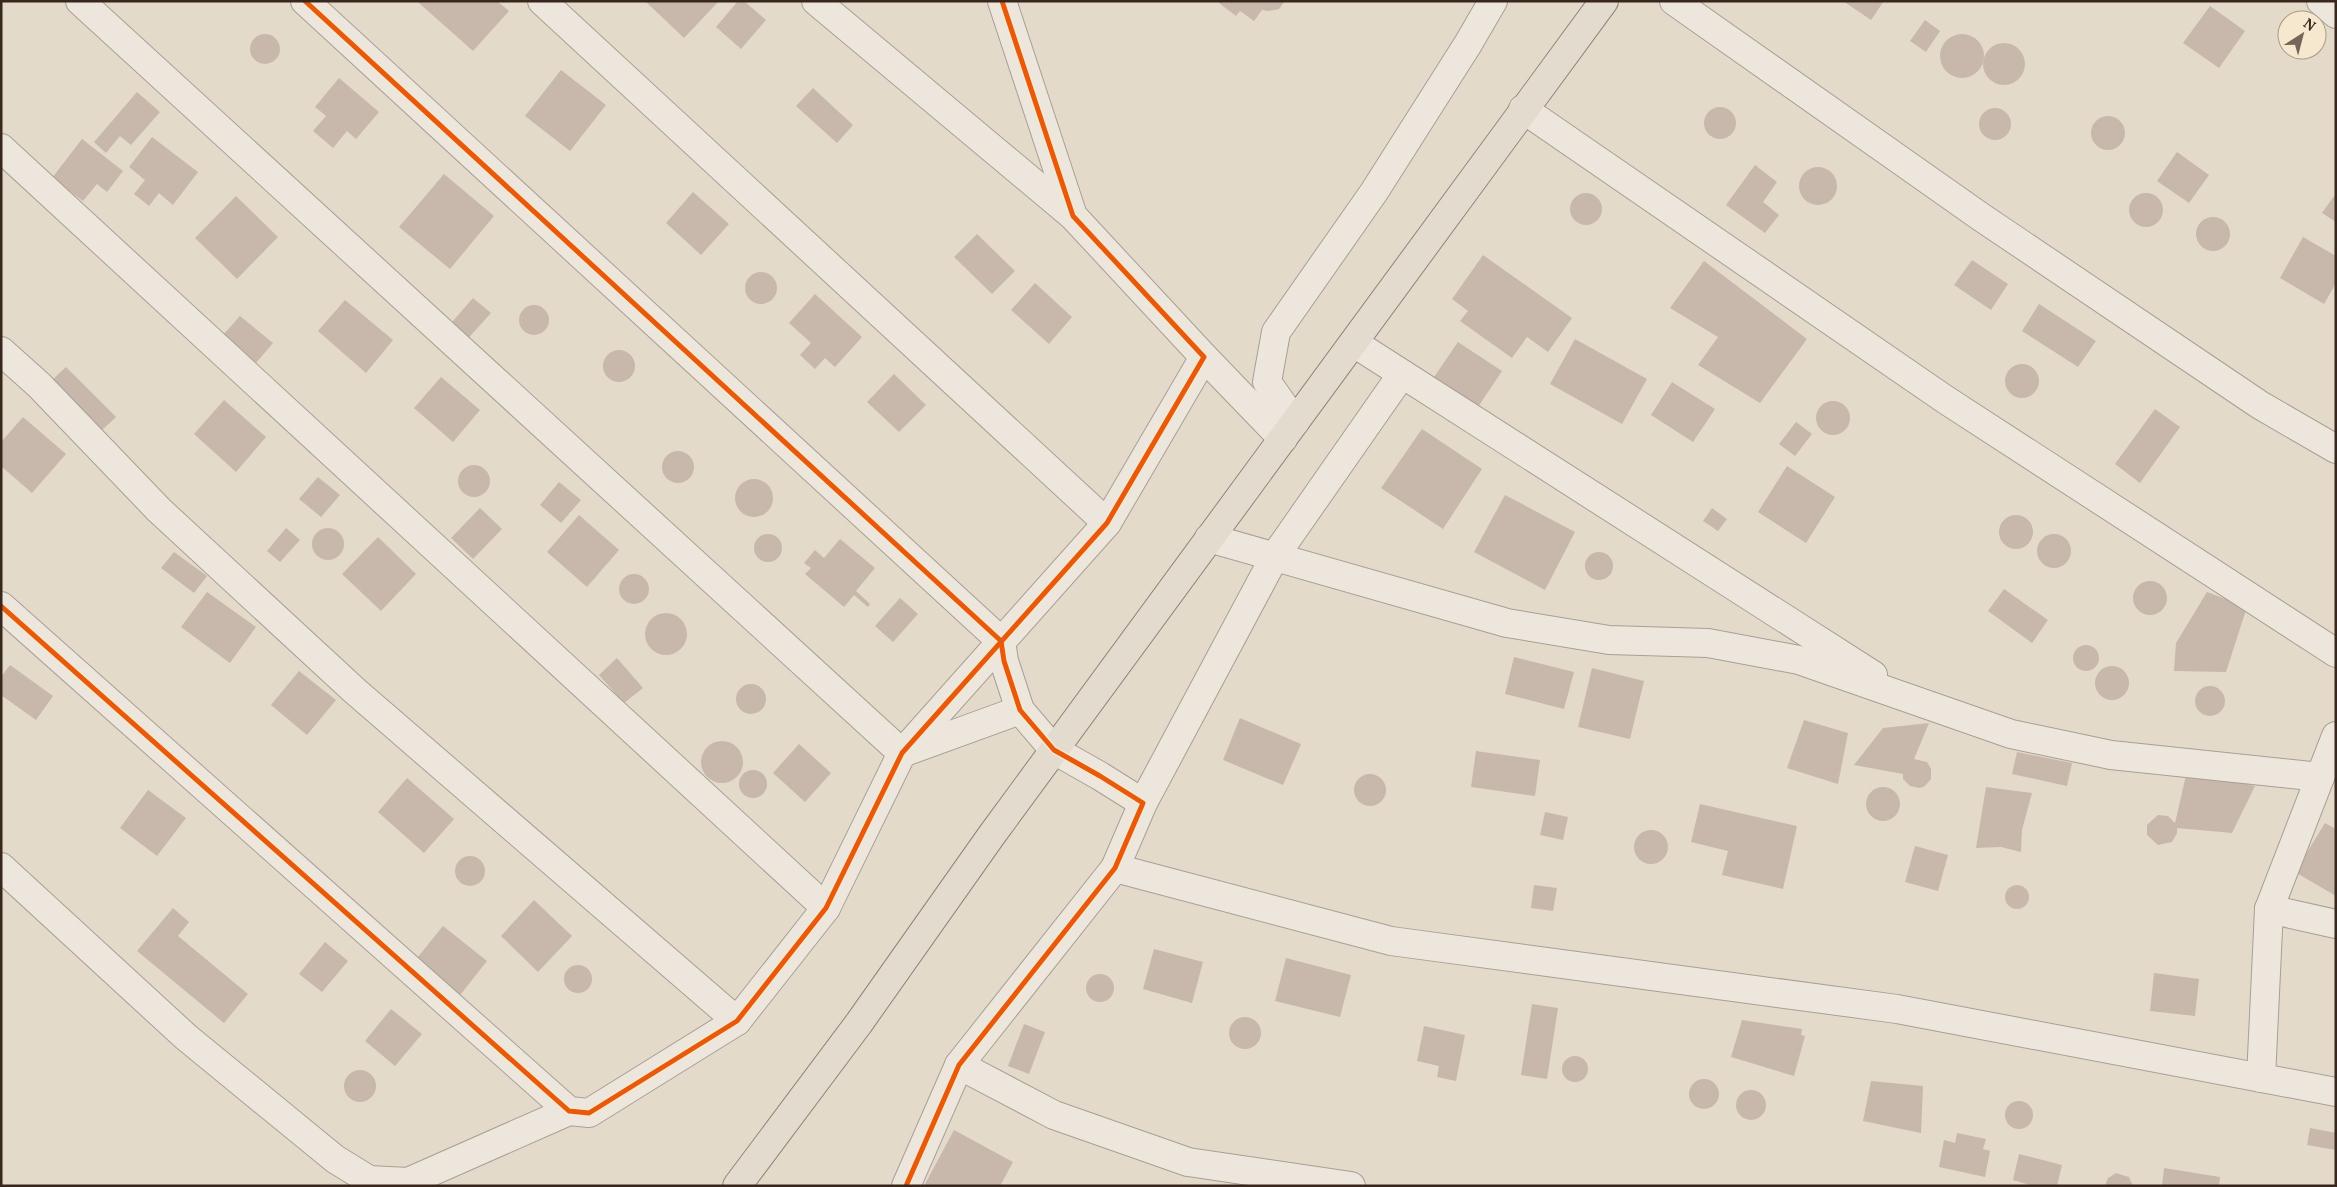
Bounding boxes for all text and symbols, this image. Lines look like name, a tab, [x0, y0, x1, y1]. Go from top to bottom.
north arrow	[2277, 10, 2327, 60]
text: N	[2300, 13, 2320, 35]

